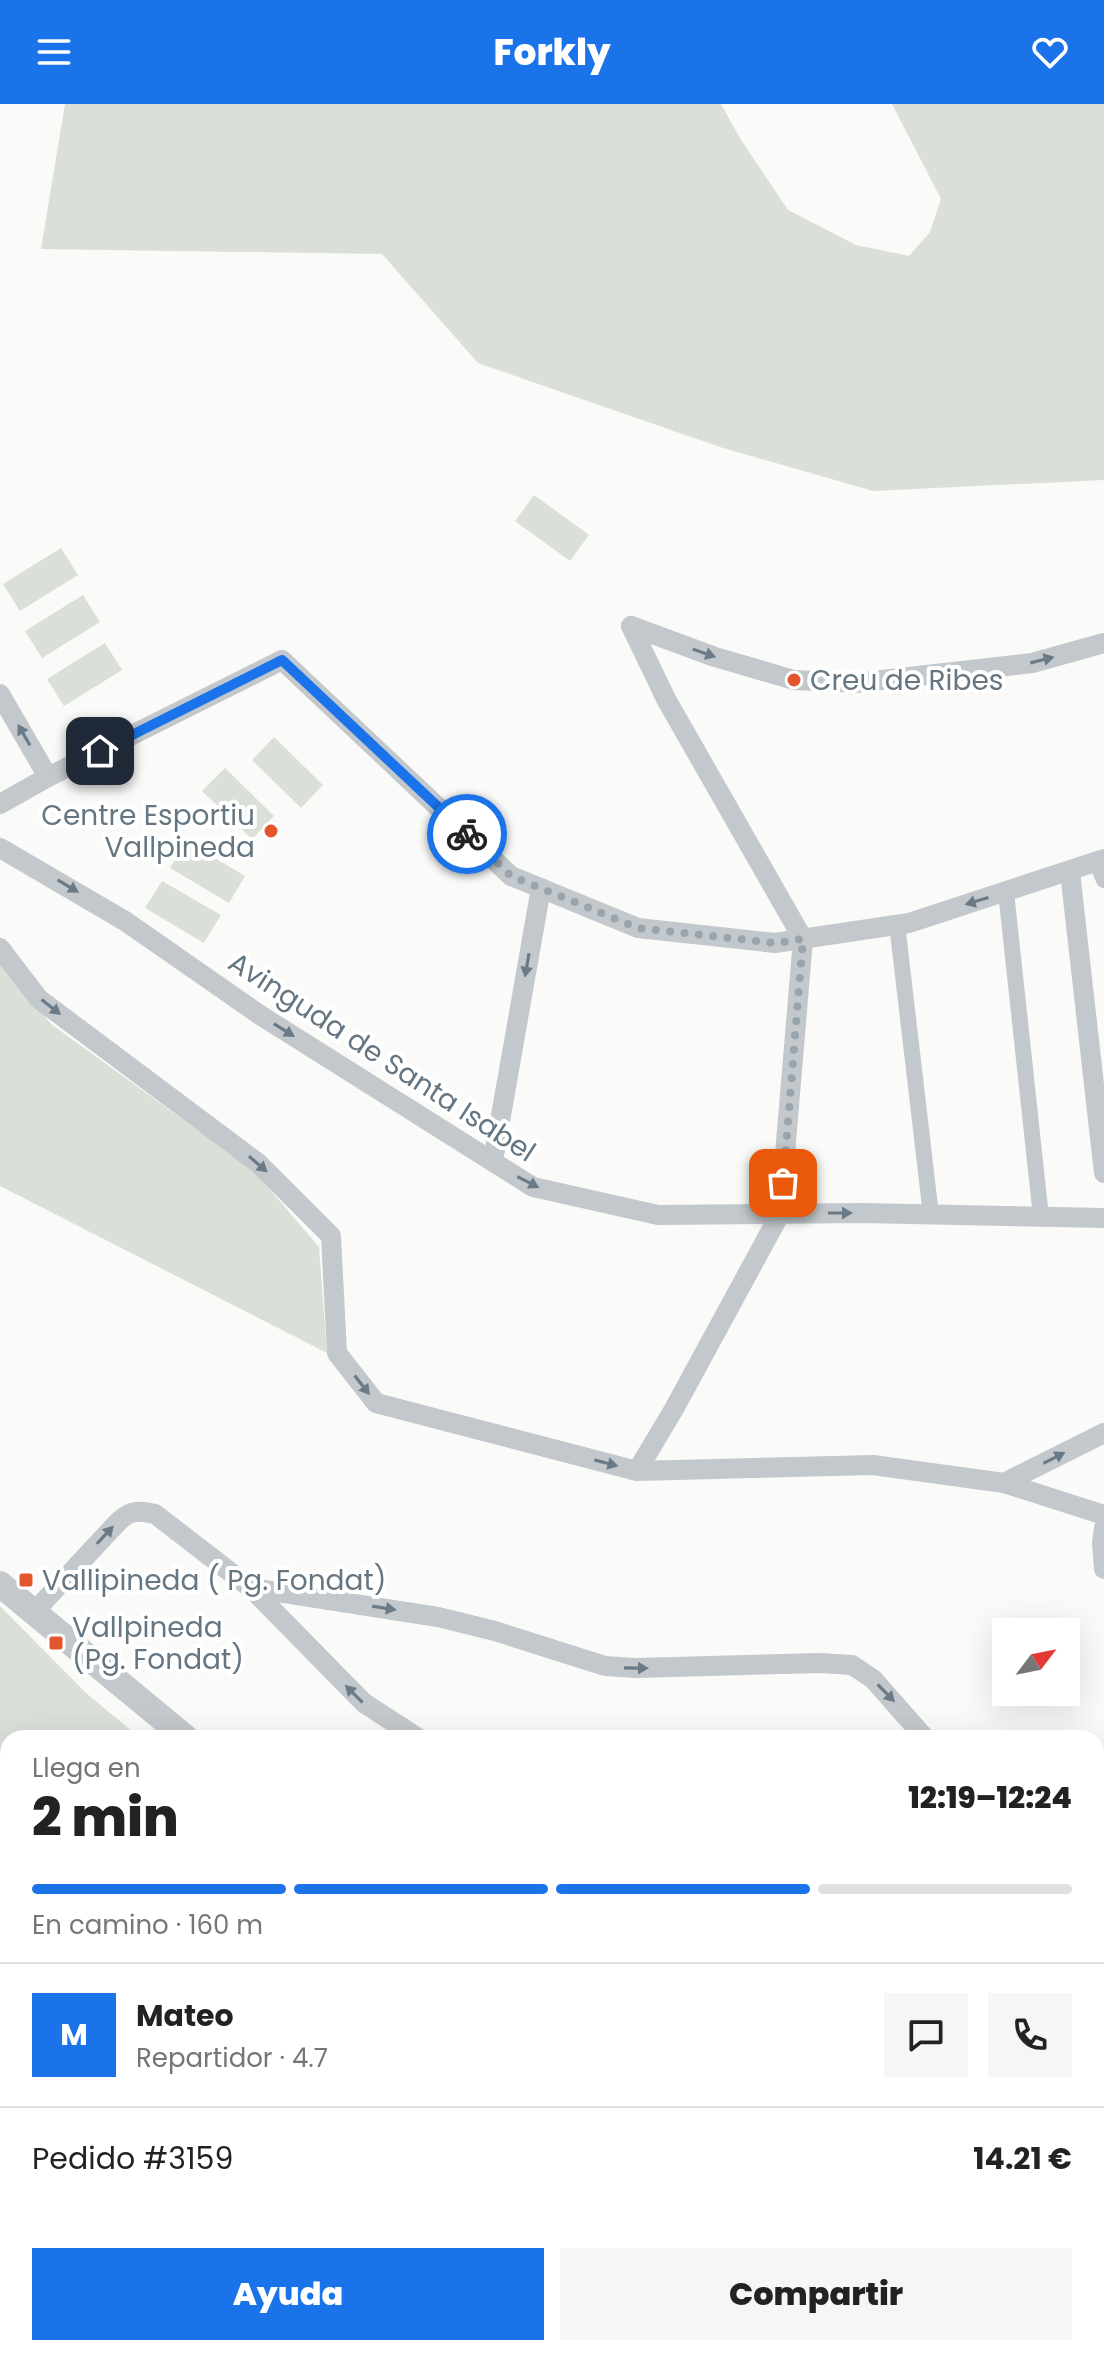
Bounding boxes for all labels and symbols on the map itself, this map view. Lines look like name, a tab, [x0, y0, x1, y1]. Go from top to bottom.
one-way arrow	[692, 647, 716, 659]
one-way arrow	[1030, 654, 1055, 666]
place label: Creu de Ribes	[810, 661, 1003, 700]
marker: Creu de Ribes	[785, 671, 803, 689]
pin	[66, 717, 134, 785]
one-way arrow	[17, 724, 31, 746]
courier	[427, 794, 507, 874]
place label: Centre Esportiu Vallpineda	[41, 796, 255, 867]
marker: Centre Esportiu Vallpineda	[262, 822, 280, 840]
one-way arrow	[57, 879, 79, 893]
one-way arrow	[964, 895, 988, 908]
street label: Avinguda de Santa Isabel	[221, 943, 543, 1171]
one-way arrow	[521, 953, 533, 978]
one-way arrow	[40, 999, 61, 1015]
one-way arrow	[273, 1023, 295, 1037]
pin	[749, 1149, 817, 1217]
one-way arrow	[247, 1155, 267, 1172]
one-way arrow	[517, 1175, 540, 1189]
one-way arrow	[828, 1207, 853, 1219]
one-way arrow	[354, 1375, 370, 1395]
one-way arrow	[1042, 1451, 1065, 1465]
one-way arrow	[593, 1457, 618, 1469]
one-way arrow	[95, 1526, 113, 1545]
place label: Vallipineda ( Pg. Fondat)	[42, 1561, 386, 1600]
marker: Vallipineda ( Pg. Fondat)	[17, 1571, 35, 1589]
one-way arrow	[372, 1603, 397, 1615]
place label: Vallpineda (Pg. Fondat)	[72, 1608, 244, 1679]
north arrow	[992, 1618, 1080, 1706]
marker: Vallpineda (Pg. Fondat)	[47, 1634, 65, 1652]
one-way arrow	[624, 1661, 649, 1674]
one-way arrow	[876, 1683, 894, 1702]
one-way arrow	[345, 1685, 364, 1704]

